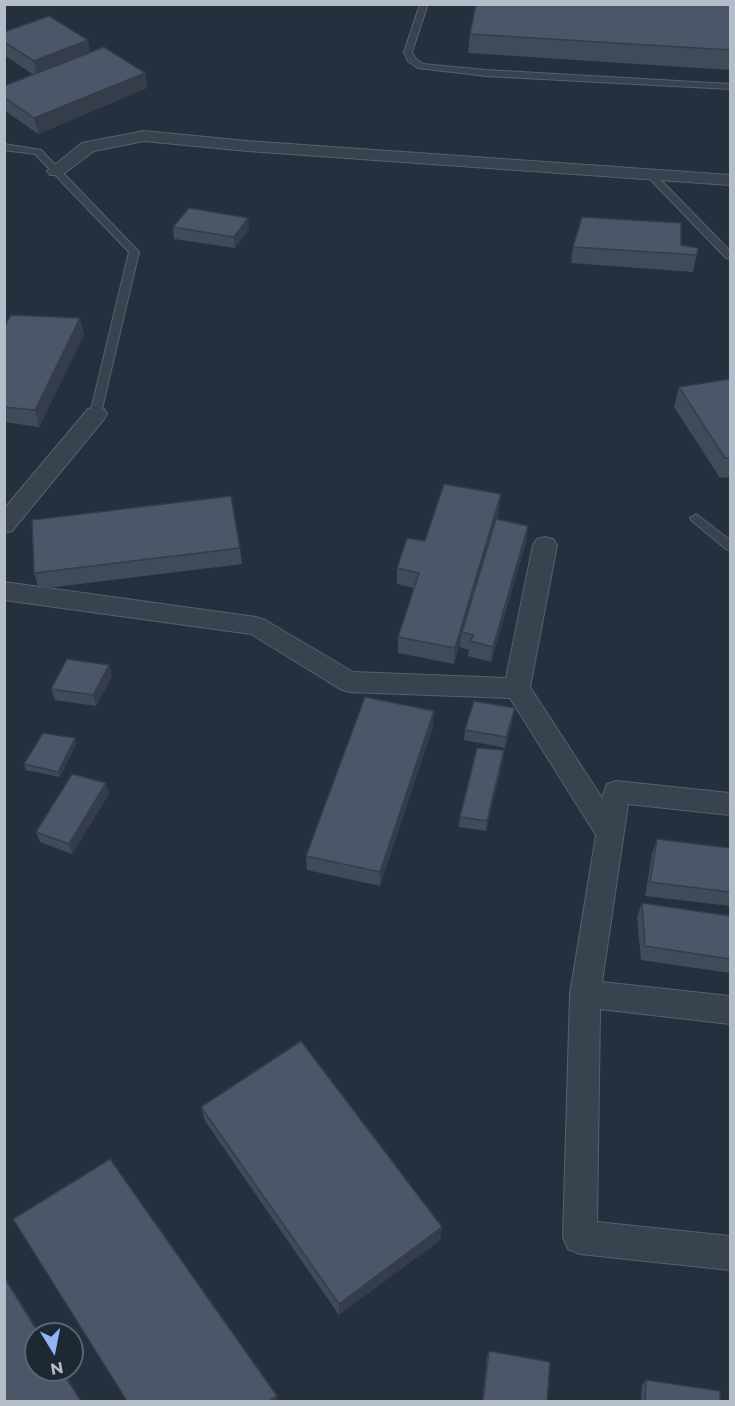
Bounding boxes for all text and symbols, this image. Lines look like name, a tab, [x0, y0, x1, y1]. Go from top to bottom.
north arrow	[24, 1322, 84, 1382]
text: N	[49, 1358, 65, 1379]

